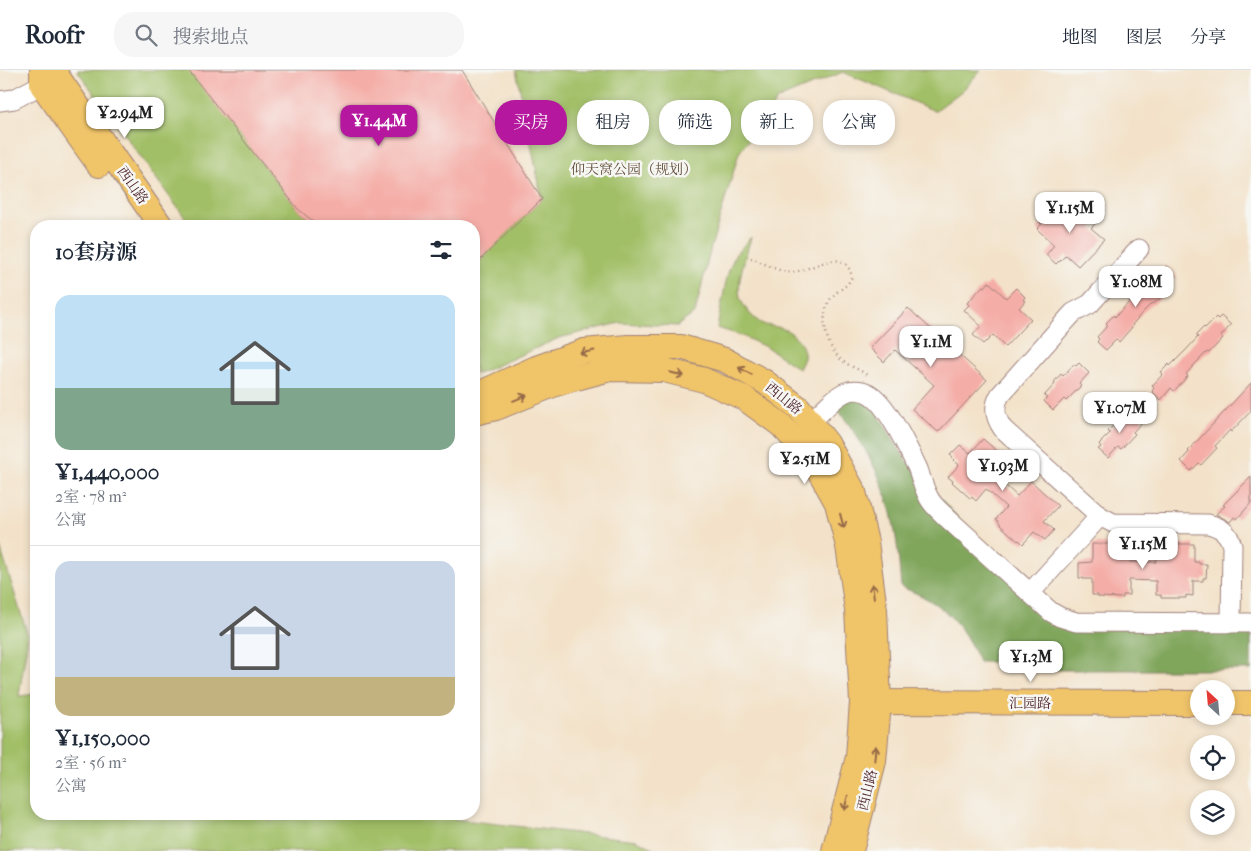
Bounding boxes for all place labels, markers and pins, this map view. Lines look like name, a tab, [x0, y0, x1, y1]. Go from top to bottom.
pin: ¥2.94M	[84, 97, 166, 139]
pin: ¥1.44M	[338, 104, 420, 147]
pin: ¥1.15M	[1029, 191, 1111, 234]
pin: ¥1.08M	[1095, 266, 1177, 308]
pin: ¥1.1M	[896, 326, 966, 368]
pin: ¥1.07M	[1079, 392, 1161, 434]
pin: ¥2.51M	[764, 442, 846, 485]
pin: ¥1.93M	[962, 450, 1044, 492]
pin: ¥1.15M	[1102, 528, 1184, 570]
pin: ¥1.3M	[996, 640, 1066, 683]

